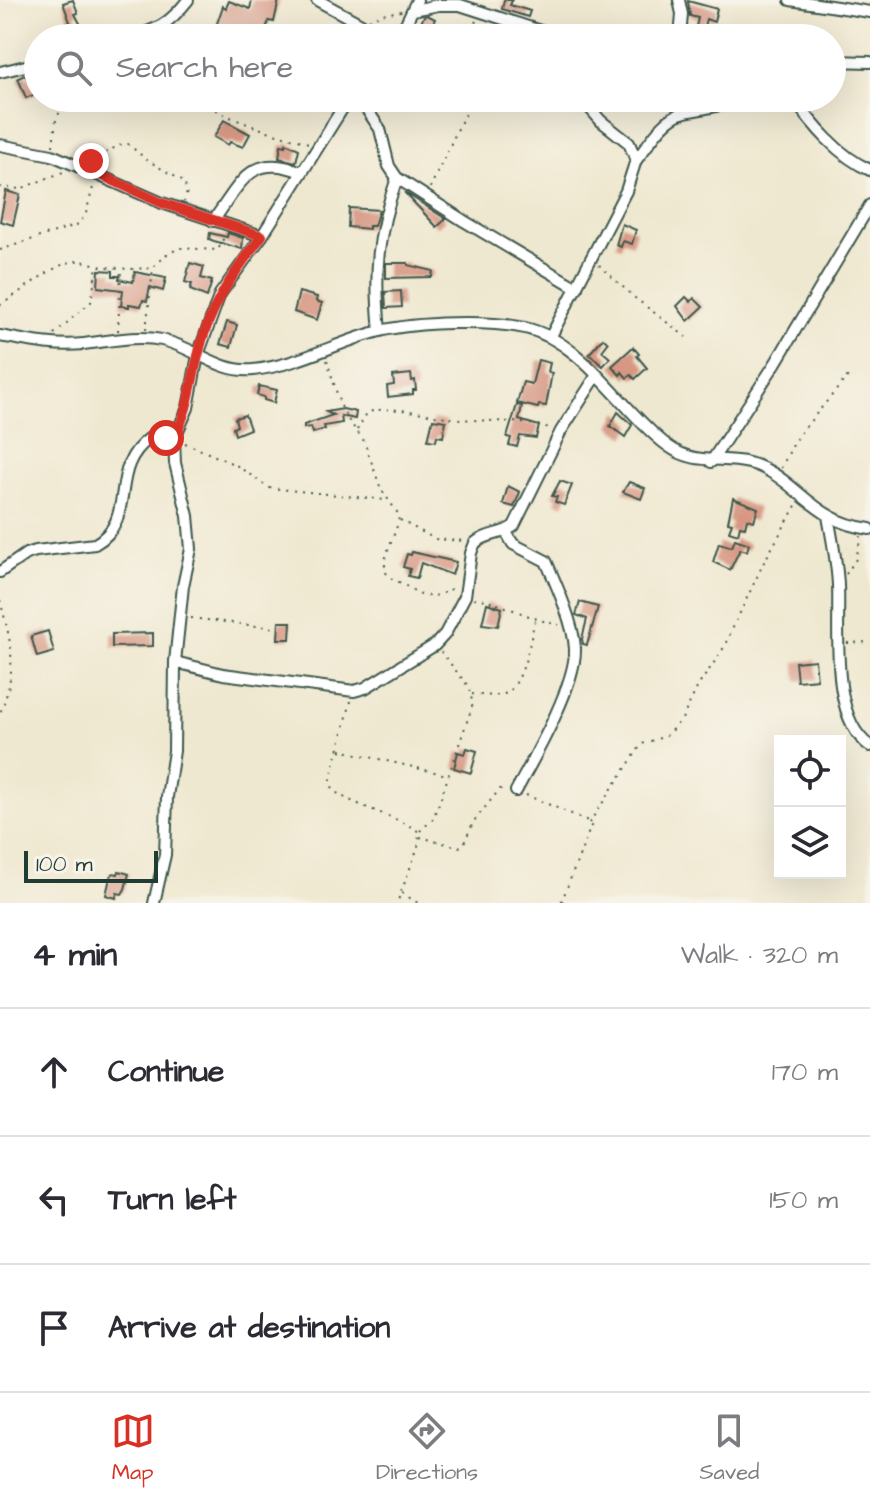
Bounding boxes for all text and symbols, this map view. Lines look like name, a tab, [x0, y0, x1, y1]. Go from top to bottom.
search box	[24, 24, 846, 112]
icon: search	[52, 46, 96, 90]
text: Search here	[116, 47, 293, 89]
route end	[73, 143, 109, 179]
route start	[148, 420, 184, 456]
map controls	[774, 735, 846, 879]
button: locate	[774, 735, 846, 807]
button: layers	[774, 807, 846, 879]
scale bar	[24, 847, 158, 883]
text: 100 m	[36, 849, 93, 880]
text: 4 min	[32, 931, 117, 979]
text: Walk · 320 m	[681, 937, 838, 973]
icon: ahead	[32, 1050, 76, 1094]
text: Continue	[108, 1051, 224, 1093]
text: 170 m	[772, 1054, 838, 1090]
icon: left	[32, 1178, 76, 1222]
text: Turn left	[108, 1179, 236, 1221]
text: 150 m	[769, 1182, 838, 1218]
icon: arrive	[32, 1306, 76, 1350]
text: Arrive at destination	[108, 1307, 390, 1349]
tab: Map	[111, 1409, 155, 1488]
tab: Directions	[376, 1409, 478, 1488]
tab: Saved	[699, 1409, 759, 1488]

